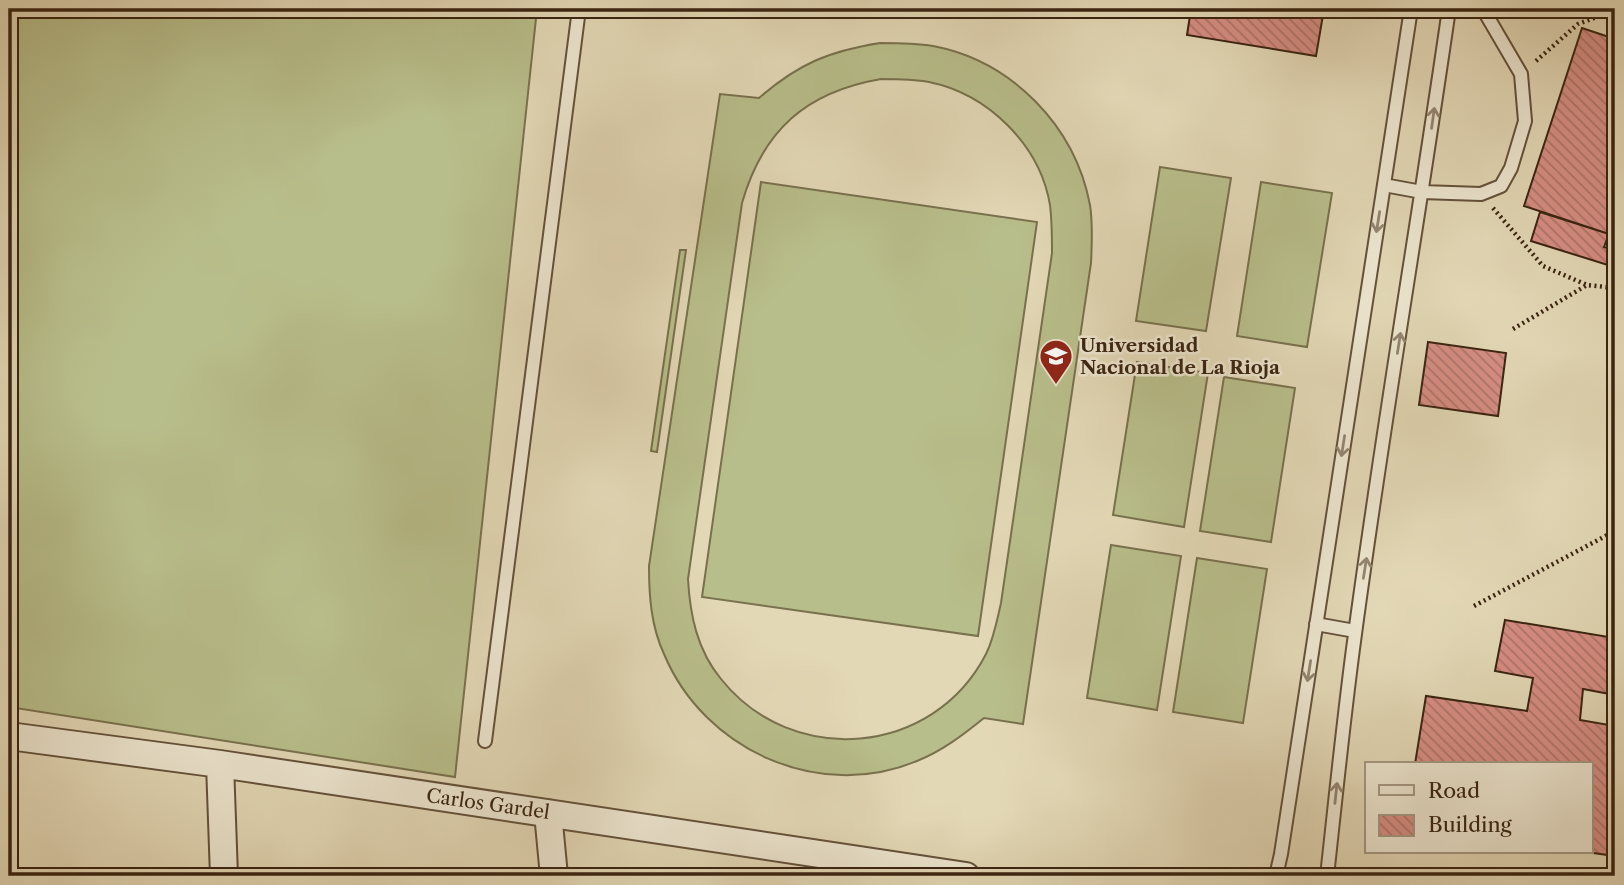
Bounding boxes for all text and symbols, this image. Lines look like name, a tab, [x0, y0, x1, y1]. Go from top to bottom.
one-way arrow	[1427, 107, 1440, 130]
one-way arrow	[1371, 210, 1384, 232]
one-way arrow	[1392, 332, 1405, 355]
place label: Universidad Nacional de La Rioja	[1080, 334, 1281, 379]
school or university icon: Universidad Nacional de La Rioja	[1037, 337, 1075, 386]
one-way arrow	[1336, 434, 1349, 457]
one-way arrow	[1358, 557, 1371, 580]
one-way arrow	[1302, 659, 1315, 682]
legend	[1365, 762, 1592, 854]
text: Road	[1428, 778, 1480, 803]
one-way arrow	[1329, 783, 1342, 805]
street label: Carlos Gardel	[425, 784, 551, 824]
text: Building	[1428, 812, 1513, 837]

